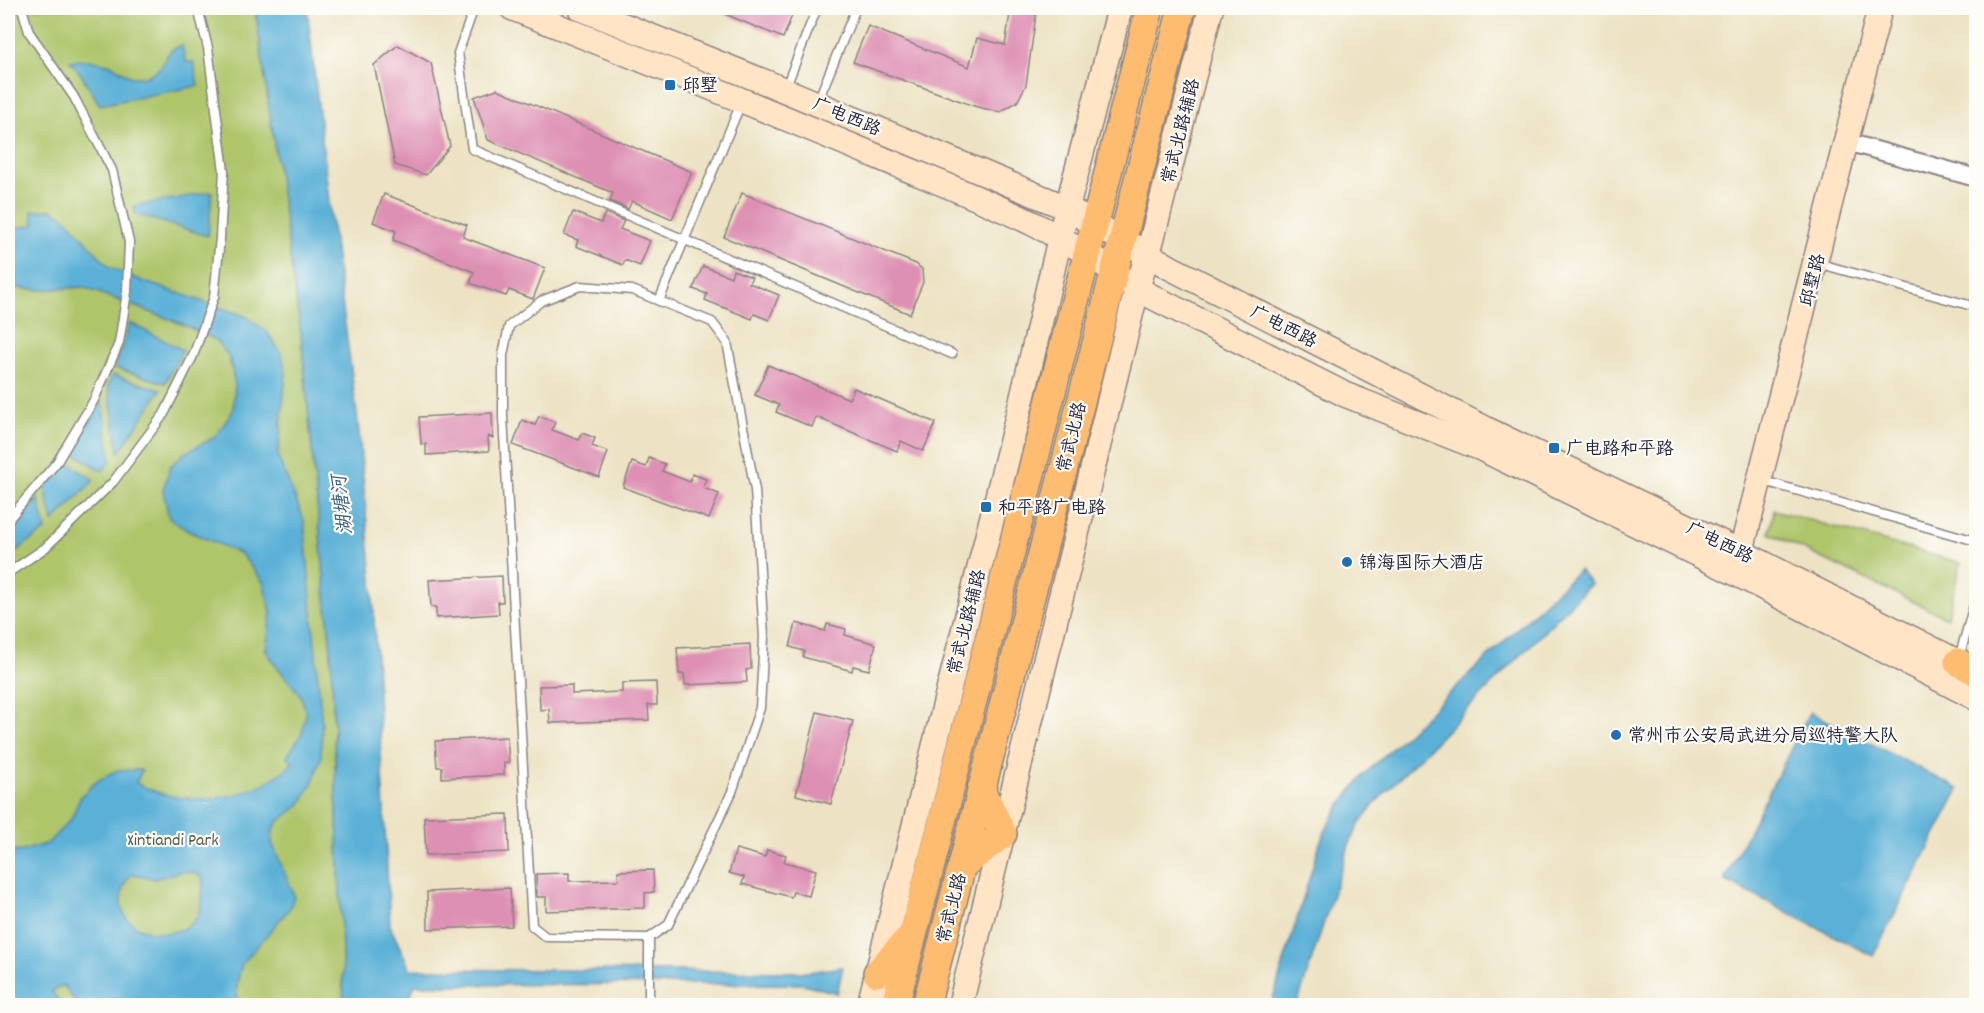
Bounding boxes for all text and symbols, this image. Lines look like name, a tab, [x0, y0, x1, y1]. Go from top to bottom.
place label: 邱墅	[682, 75, 718, 100]
street label: 常武北路辅路	[1157, 76, 1208, 187]
marker: 邱墅	[663, 78, 677, 92]
street label: 广电西路	[808, 93, 884, 144]
street label: 邱墅路	[1796, 251, 1833, 310]
street label: 广电西路	[1245, 301, 1321, 356]
street label: 常武北路	[1053, 400, 1094, 476]
place label: 广电路和平路	[1566, 438, 1674, 463]
marker: 广电路和平路	[1547, 441, 1561, 455]
water label: 湖塘河	[326, 470, 362, 536]
place label: 和平路广电路	[998, 497, 1106, 522]
marker: 和平路广电路	[979, 500, 993, 514]
street label: 广电西路	[1681, 517, 1757, 571]
place label: 锦海国际大酒店	[1359, 552, 1485, 577]
marker: 锦海国际大酒店	[1340, 555, 1354, 569]
street label: 常武北路辅路	[943, 567, 994, 678]
place label: 常州市公安局武进分局巡特警大队	[1628, 725, 1898, 750]
marker: 常州市公安局武进分局巡特警大队	[1609, 728, 1623, 742]
park label: Xintiandi Park	[127, 829, 219, 854]
street label: 常武北路	[933, 871, 974, 947]

